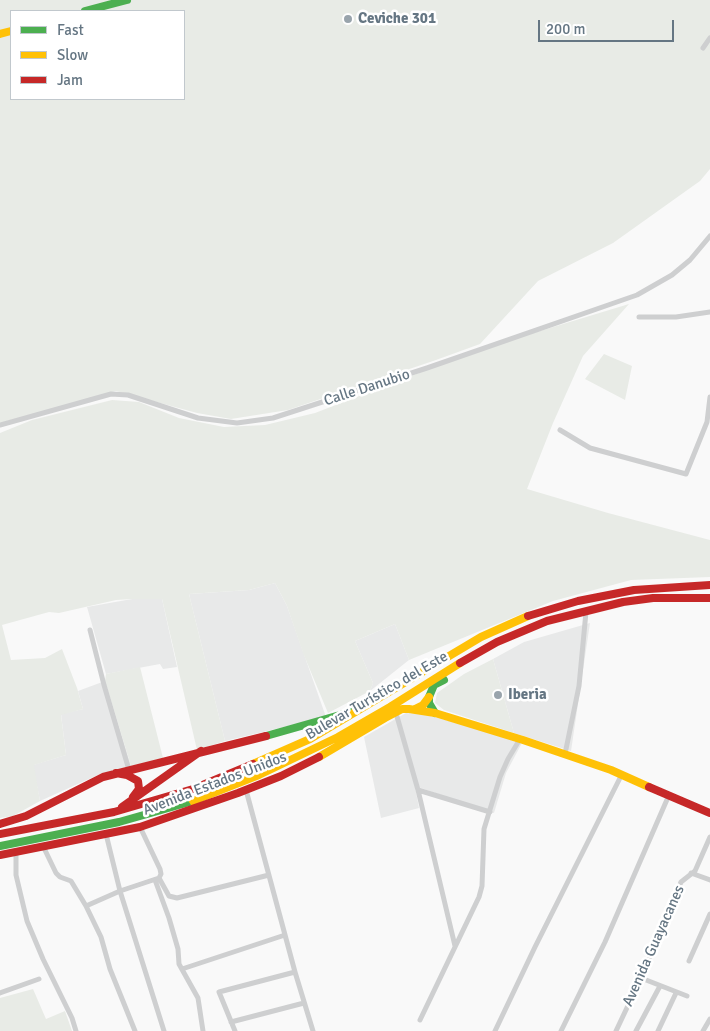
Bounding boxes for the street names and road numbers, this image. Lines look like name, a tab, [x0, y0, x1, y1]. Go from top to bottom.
street label: Calle Danubio	[322, 366, 412, 410]
street label: Bulevar Turístico del Este	[303, 648, 451, 744]
street label: Avenida Estados Unidos	[141, 748, 289, 820]
street label: Avenida Guayacanes	[619, 883, 689, 1009]

